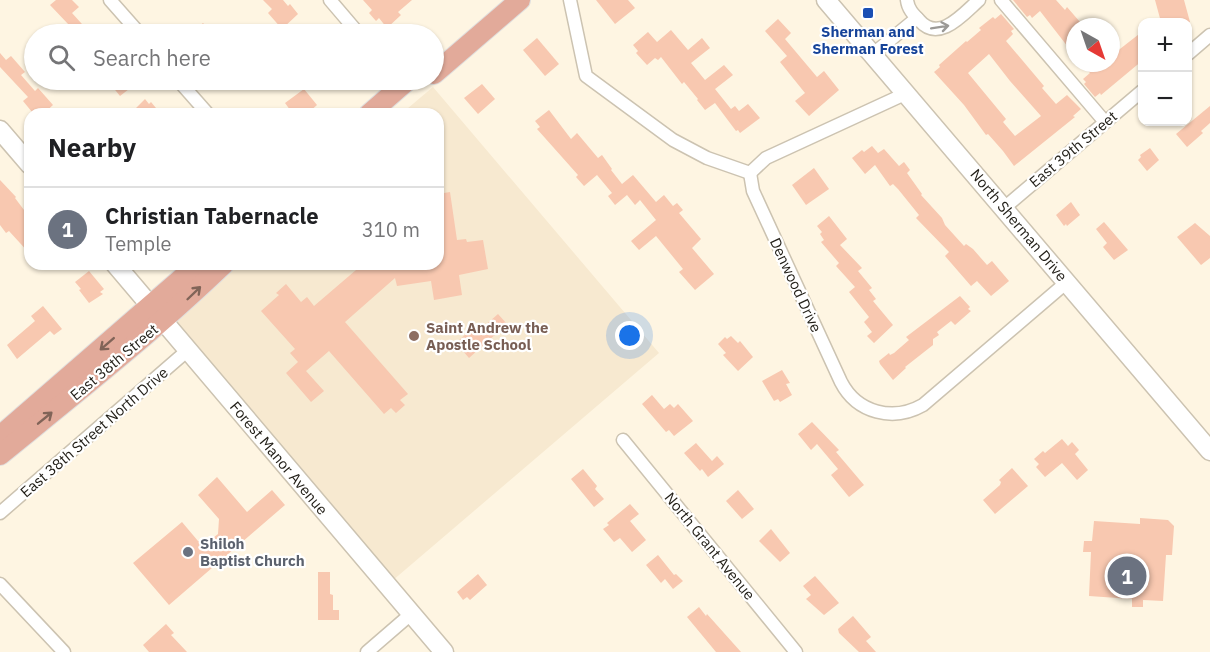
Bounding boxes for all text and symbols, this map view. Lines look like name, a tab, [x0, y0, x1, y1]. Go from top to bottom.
marker: Sherman and Sherman Forest	[861, 6, 875, 20]
north arrow	[1066, 18, 1120, 72]
map controls	[1138, 18, 1192, 126]
button: +	[1138, 18, 1192, 72]
one-way arrow	[930, 21, 949, 32]
place label: Sherman and Sherman Forest	[812, 22, 924, 58]
search box	[24, 24, 444, 90]
icon: search	[45, 41, 78, 74]
text: Search here	[93, 43, 211, 72]
button: −	[1138, 72, 1192, 126]
street label: East 39th Street	[1025, 107, 1121, 191]
text: Nearby	[48, 130, 136, 164]
street label: North Sherman Drive	[966, 165, 1072, 285]
text: Christian Tabernacle	[105, 201, 319, 230]
text: 1	[62, 216, 74, 243]
text: 310 m	[362, 216, 420, 243]
text: Temple	[105, 230, 172, 257]
street label: Denwood Drive	[766, 235, 826, 335]
one-way arrow	[186, 285, 201, 300]
place label: Saint Andrew the Apostle School	[426, 318, 548, 354]
street label: East 38th Street	[66, 320, 162, 404]
your location	[615, 321, 644, 350]
marker: Saint Andrew the Apostle School	[407, 329, 421, 343]
one-way arrow	[100, 337, 115, 351]
street label: East 38th Street North Drive	[16, 363, 172, 501]
street label: Forest Manor Avenue	[226, 397, 332, 519]
one-way arrow	[37, 412, 53, 425]
street label: North Grant Avenue	[661, 488, 759, 604]
place label: Shiloh Baptist Church	[200, 534, 305, 570]
marker: Shiloh Baptist Church	[181, 545, 195, 559]
pin: 1	[1108, 554, 1146, 598]

